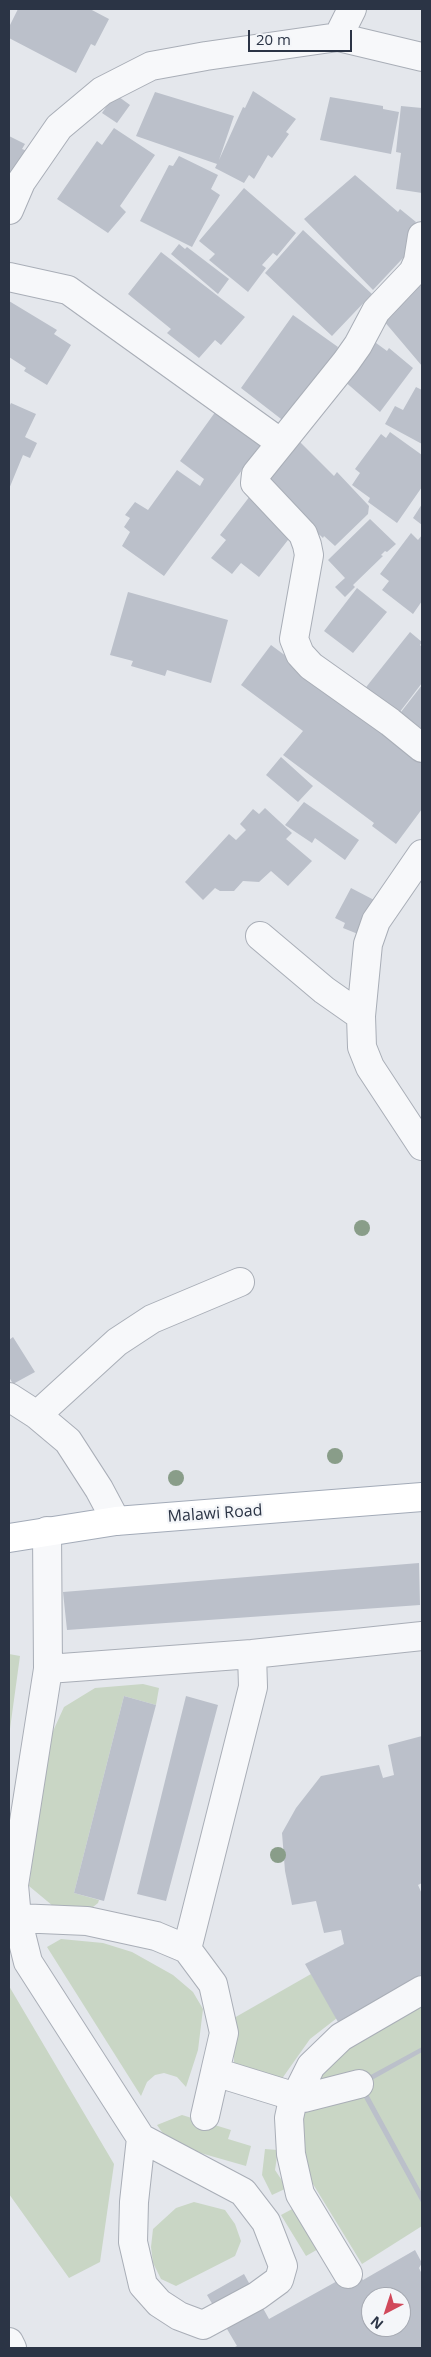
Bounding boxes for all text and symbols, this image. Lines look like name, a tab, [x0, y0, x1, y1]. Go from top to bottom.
scale bar	[251, 20, 355, 52]
text: 20 m	[256, 29, 291, 49]
street label: Malawi Road	[167, 1501, 263, 1527]
north arrow	[361, 2287, 411, 2337]
text: N	[366, 2312, 387, 2334]

